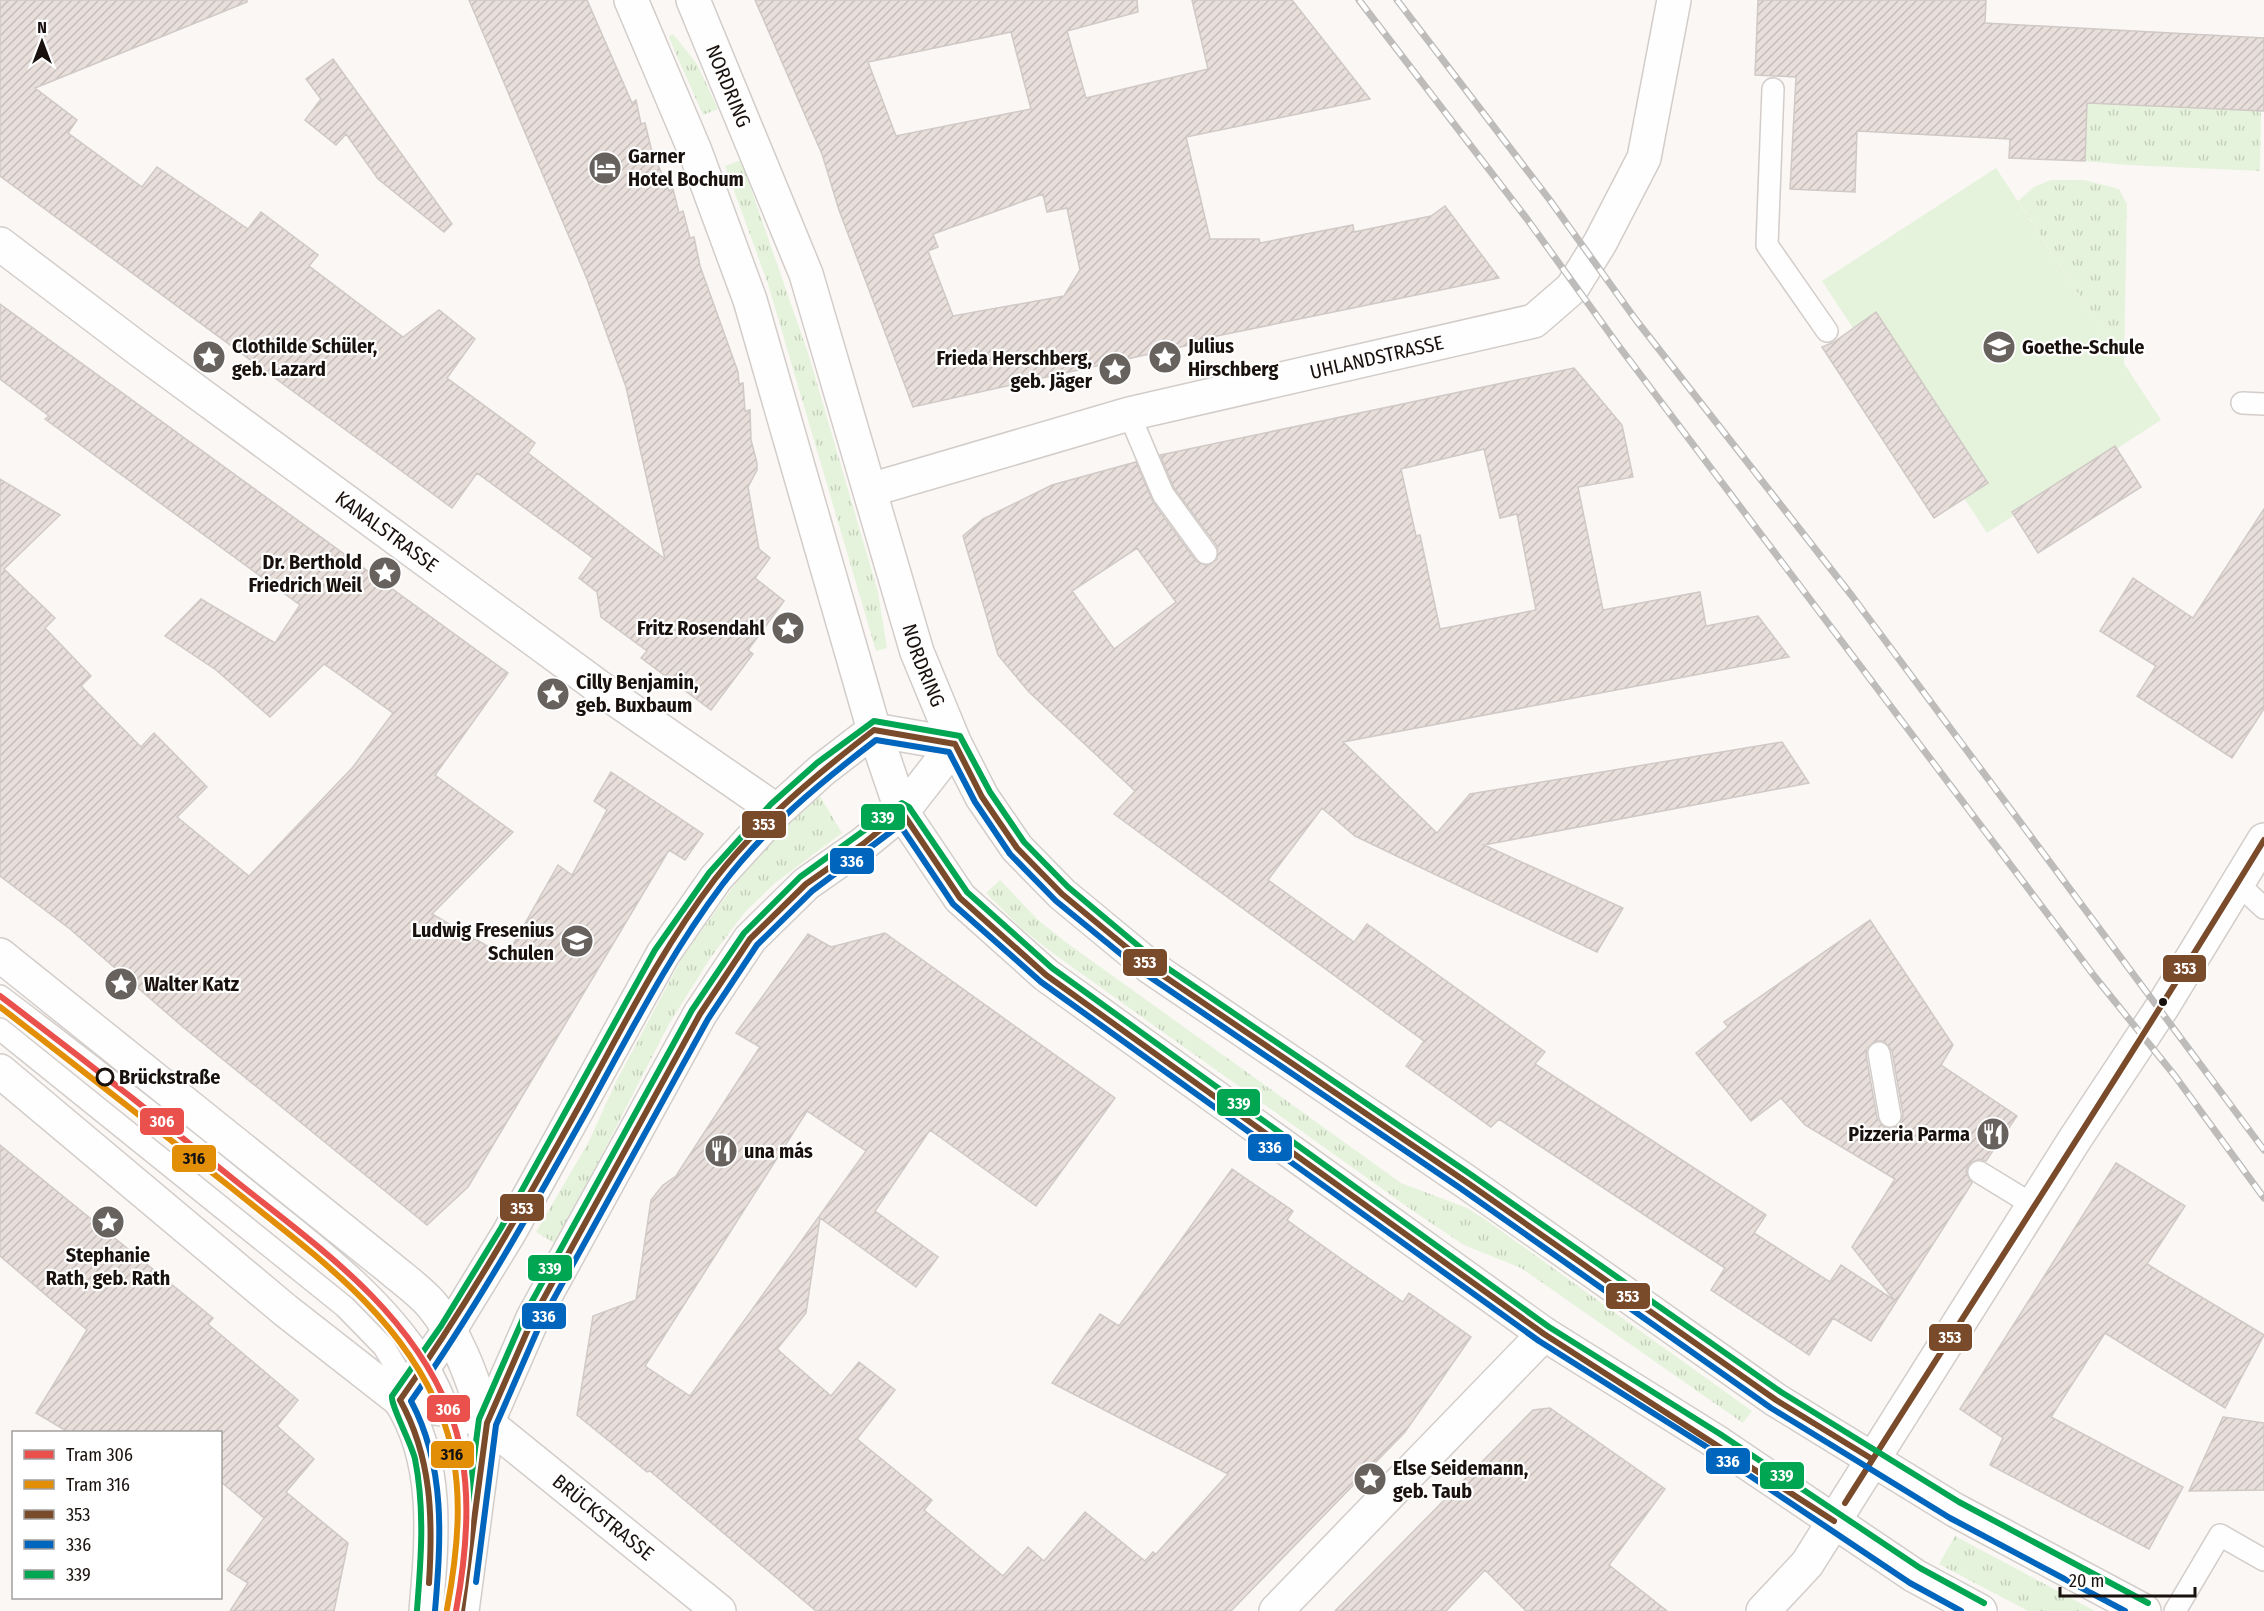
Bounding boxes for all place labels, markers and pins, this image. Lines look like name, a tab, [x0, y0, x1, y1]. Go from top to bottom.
place label: Garner Hotel Bochum	[628, 144, 744, 191]
hotel icon: Garner Hotel Bochum	[587, 150, 623, 186]
school or university icon: Goethe-Schule	[1981, 329, 2017, 365]
place label: Clothilde Schüler, geb. Lazard	[232, 334, 377, 381]
place label: Julius Hirschberg	[1187, 334, 1278, 381]
place label: Goethe-Schule	[2022, 335, 2145, 359]
place icon: Clothilde Schüler, geb. Lazard	[191, 339, 227, 375]
place icon: Julius Hirschberg	[1147, 339, 1183, 375]
place label: Frieda Herschberg, geb. Jäger	[936, 346, 1093, 393]
place icon: Frieda Herschberg, geb. Jäger	[1097, 351, 1133, 387]
place label: Dr. Berthold Friedrich Weil	[248, 550, 363, 597]
place icon: Dr. Berthold Friedrich Weil	[367, 555, 403, 591]
place icon: Fritz Rosendahl	[770, 610, 806, 646]
place label: Fritz Rosendahl	[637, 616, 766, 640]
place label: Cilly Benjamin, geb. Buxbaum	[576, 670, 698, 717]
place icon: Cilly Benjamin, geb. Buxbaum	[535, 676, 571, 712]
place label: Ludwig Fresenius Schulen	[412, 918, 554, 965]
school or university icon: Ludwig Fresenius Schulen	[559, 923, 595, 959]
place icon: Walter Katz	[103, 966, 139, 1002]
place label: Walter Katz	[144, 972, 240, 996]
unlabelled marker	[2157, 996, 2169, 1008]
place label: Brückstraße	[119, 1065, 220, 1089]
marker: Brückstraße	[96, 1068, 114, 1086]
restaurant icon: Pizzeria Parma	[1975, 1116, 2011, 1152]
place label: Pizzeria Parma	[1848, 1122, 1970, 1146]
restaurant icon: una más	[703, 1133, 739, 1169]
place label: una más	[744, 1139, 813, 1163]
place icon: Stephanie Rath, geb. Rath	[90, 1204, 126, 1240]
place label: Stephanie Rath, geb. Rath	[46, 1243, 170, 1290]
place label: Else Seidemann, geb. Taub	[1393, 1456, 1528, 1503]
place icon: Else Seidemann, geb. Taub	[1352, 1461, 1388, 1497]

